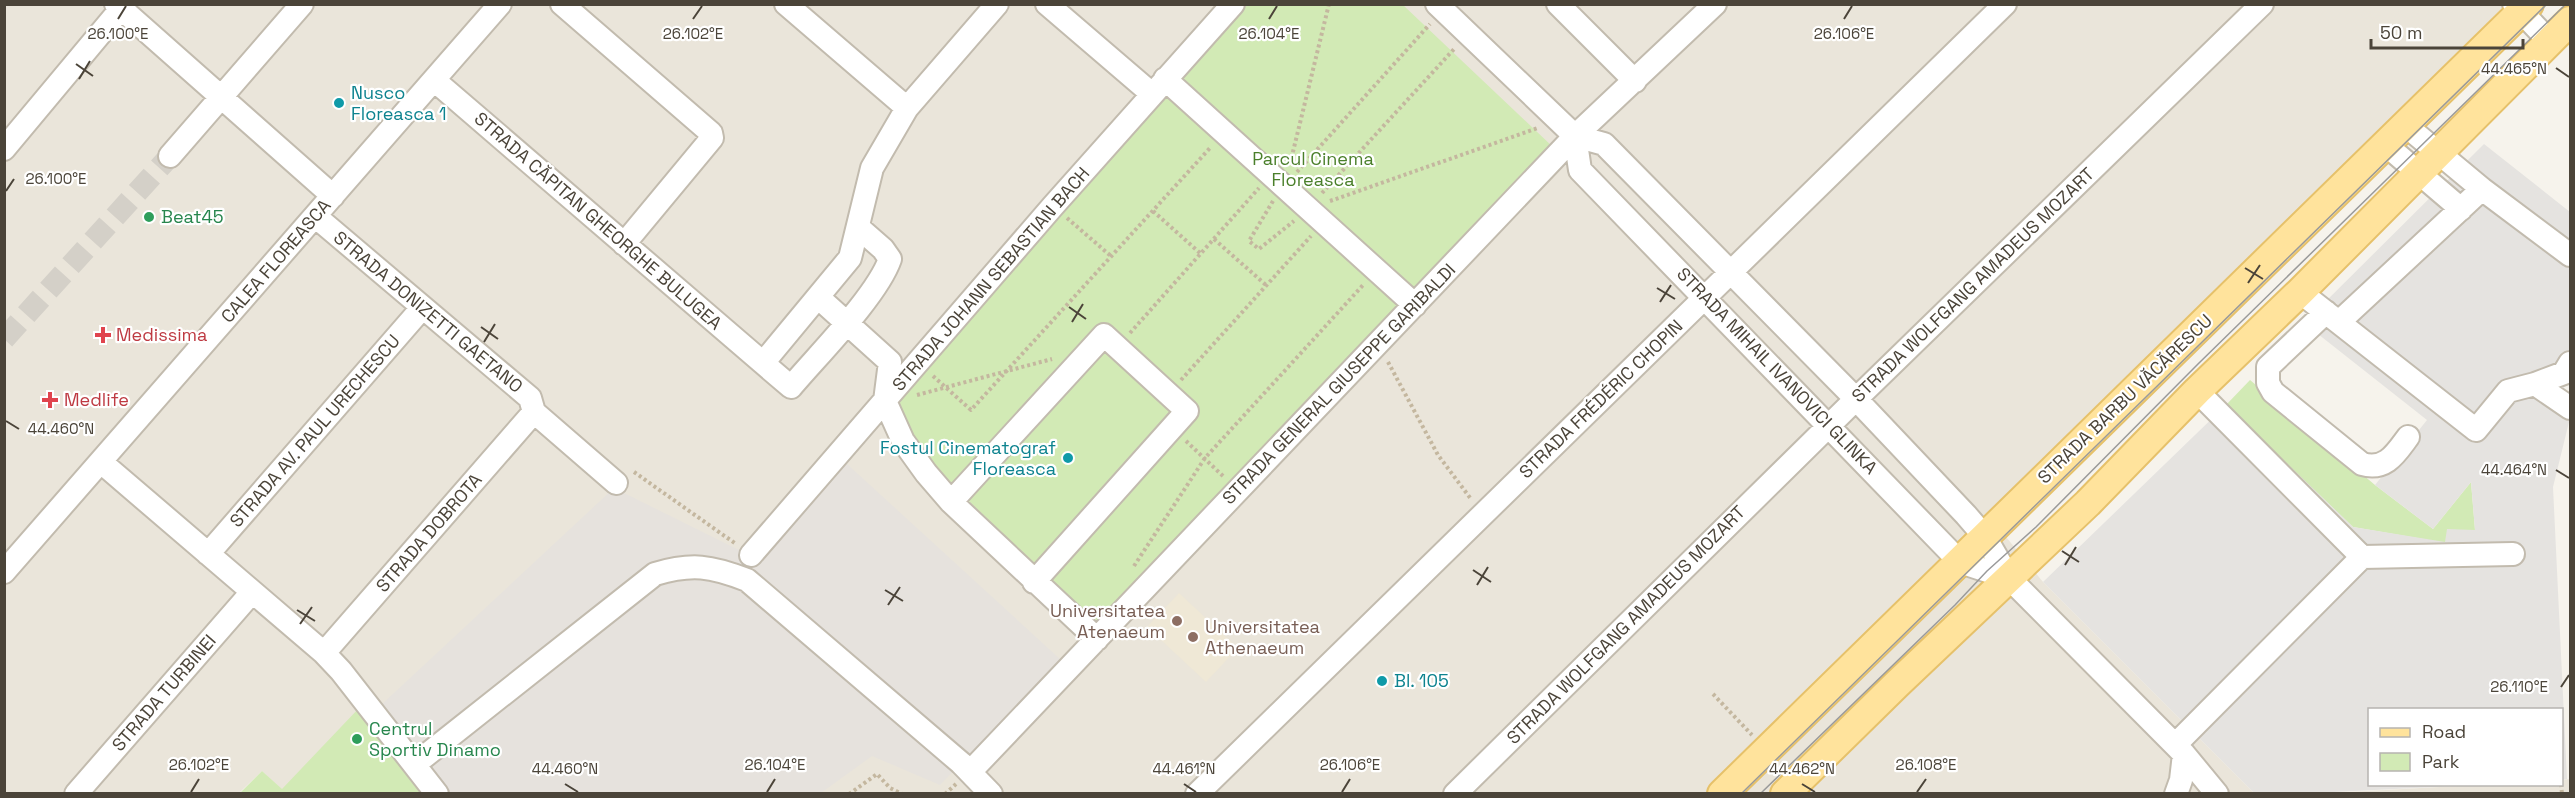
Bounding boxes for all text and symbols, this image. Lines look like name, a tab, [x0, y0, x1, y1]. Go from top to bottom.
scale bar	[2371, 12, 2522, 50]
text: 50 m	[2380, 21, 2422, 44]
text: 26.100°E	[87, 24, 149, 43]
text: 26.102°E	[663, 24, 723, 43]
text: 26.104°E	[1239, 24, 1299, 43]
text: 26.106°E	[1814, 24, 1874, 43]
text: 44.465°N	[2481, 59, 2547, 78]
place label: Nusco Floreasca 1	[351, 81, 446, 125]
marker: Nusco Floreasca 1	[332, 96, 346, 110]
street label: STRADA CĂPITAN GHEORGHE BULUGEA	[470, 107, 727, 335]
park label: Parcul Cinema Floreasca	[1252, 147, 1374, 191]
street label: STRADA JOHANN SEBASTIAN BACH	[887, 162, 1094, 395]
street label: STRADA WOLFGANG AMADEUS MOZART	[1847, 162, 2099, 407]
text: 26.100°E	[25, 169, 87, 188]
street label: CALEA FLOREASCA	[216, 194, 336, 327]
place label: Beat45	[161, 205, 224, 228]
marker: Beat45	[142, 210, 156, 224]
street label: STRADA DONIZETTI GAETANO	[329, 226, 528, 398]
street label: STRADA GENERAL GIUSEPPE GARIBALDI	[1217, 258, 1460, 509]
street label: STRADA MIHAIL IVANOVICI GLINKA	[1672, 262, 1882, 479]
street label: STRADA BARBU VĂCĂRESCU	[2032, 309, 2217, 488]
street label: STRADA FRÉDÉRIC CHOPIN	[1514, 314, 1687, 483]
place label: Medissima	[116, 323, 207, 346]
marker: Medissima	[94, 326, 112, 344]
street label: STRADA AV. PAUL URECHESCU	[225, 329, 405, 532]
place label: Medlife	[64, 388, 129, 411]
marker: Medlife	[41, 391, 59, 409]
text: 44.460°N	[28, 419, 94, 438]
place label: Fostul Cinematograf Floreasca	[880, 436, 1056, 480]
marker: Fostul Cinematograf Floreasca	[1061, 451, 1075, 465]
text: 44.464°N	[2481, 460, 2547, 479]
street label: STRADA DOBROTA	[371, 468, 487, 597]
street label: STRADA WOLFGANG AMADEUS MOZART	[1501, 500, 1750, 749]
place label: Universitatea Atenaeum	[1050, 599, 1165, 643]
marker: Universitatea Atenaeum	[1170, 614, 1184, 628]
place label: Universitatea Athenaeum	[1205, 615, 1320, 659]
street label: STRADA TURBINEI	[107, 629, 221, 756]
marker: Universitatea Athenaeum	[1186, 630, 1200, 644]
place label: Bl. 105	[1394, 669, 1449, 692]
marker: Bl. 105	[1375, 674, 1389, 688]
text: 26.110°E	[2490, 677, 2548, 696]
legend	[2368, 708, 2563, 786]
place label: Centrul Sportiv Dinamo	[369, 717, 501, 761]
text: Road	[2422, 720, 2466, 743]
marker: Centrul Sportiv Dinamo	[350, 732, 364, 746]
text: Park	[2422, 750, 2460, 773]
text: 26.102°E	[169, 755, 229, 774]
text: 26.104°E	[745, 755, 805, 774]
text: 26.106°E	[1320, 755, 1380, 774]
text: 26.108°E	[1896, 755, 1956, 774]
text: 44.460°N	[532, 759, 598, 778]
text: 44.461°N	[1152, 759, 1216, 778]
text: 44.462°N	[1769, 759, 1835, 778]

